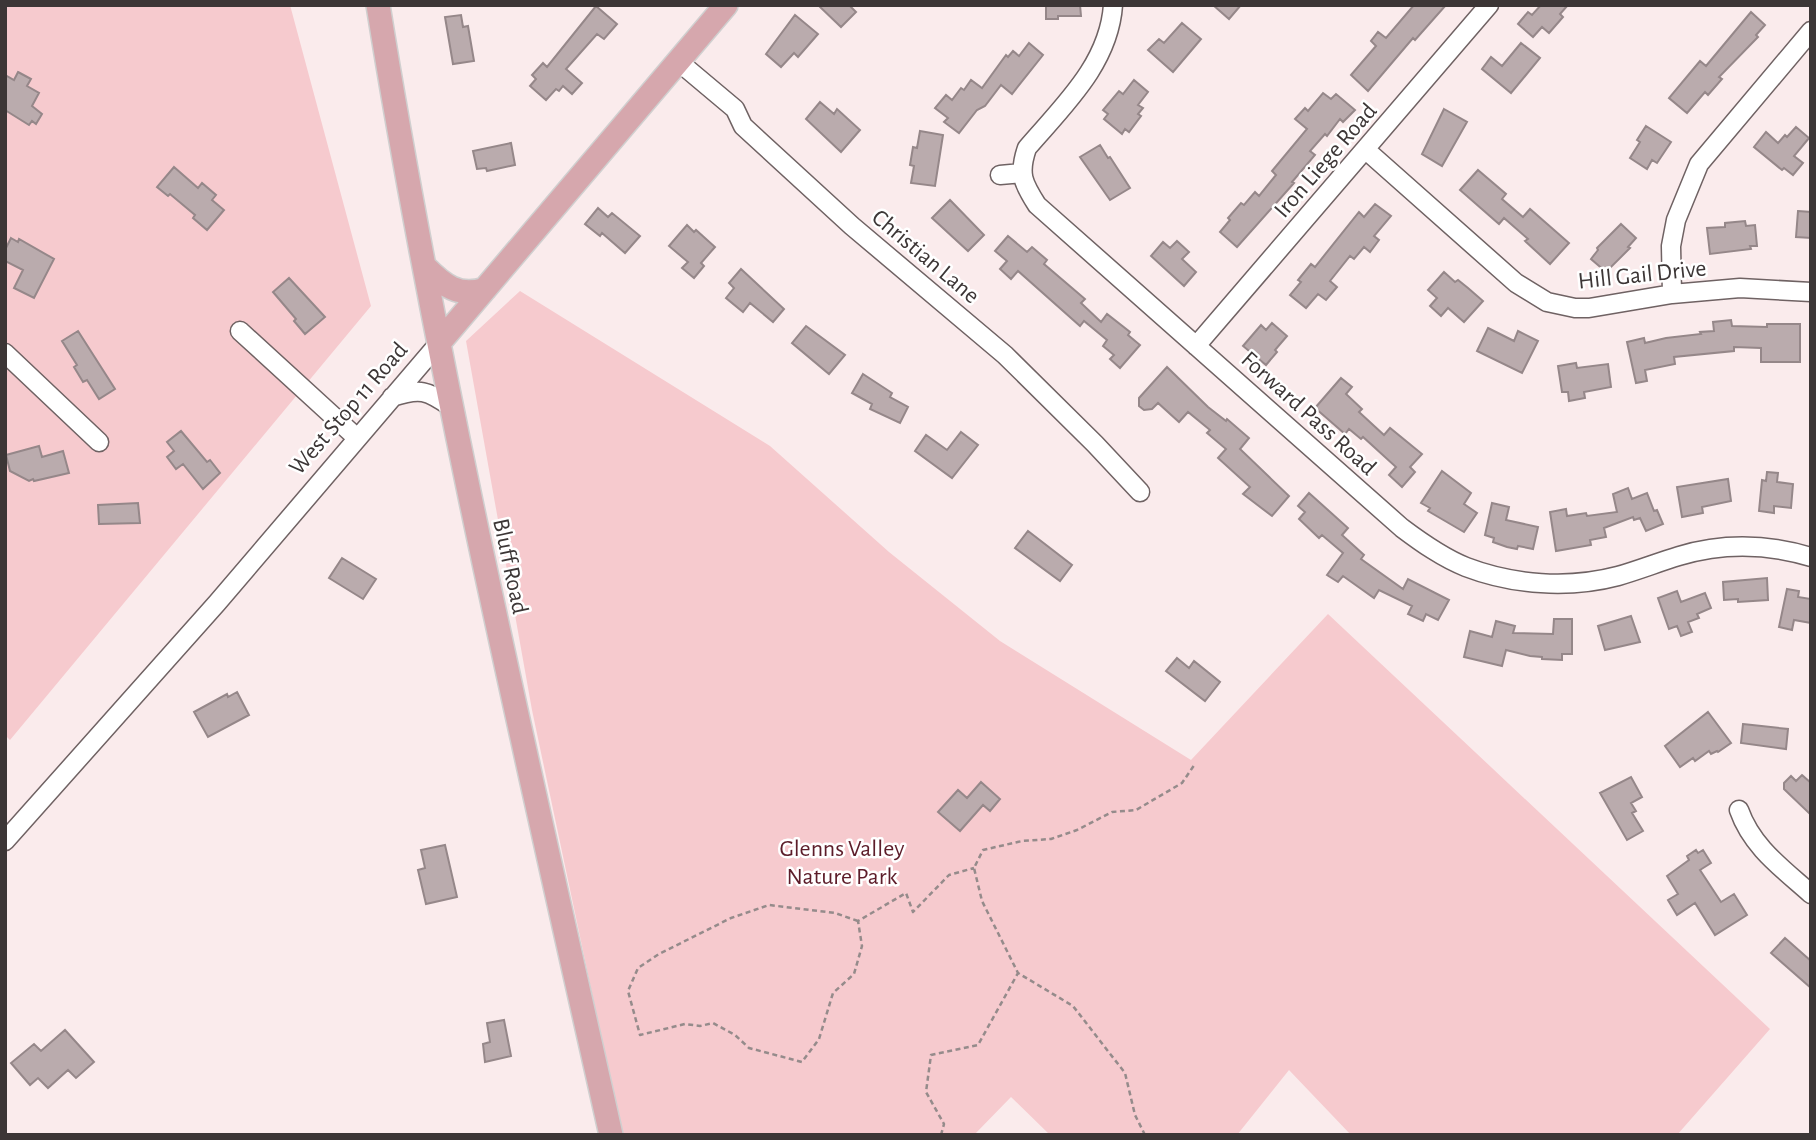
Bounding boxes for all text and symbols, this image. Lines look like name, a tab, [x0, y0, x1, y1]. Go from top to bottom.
street label: Iron Liege Road	[1270, 99, 1382, 222]
street label: Christian Lane	[867, 205, 984, 308]
street label: Hill Gail Drive	[1577, 256, 1707, 294]
street label: West Stop 11 Road	[285, 338, 413, 479]
street label: Forward Pass Road	[1236, 347, 1380, 480]
street label: Bluff Road	[488, 516, 532, 616]
park label: Glenns Valley Nature Park	[779, 837, 905, 889]

